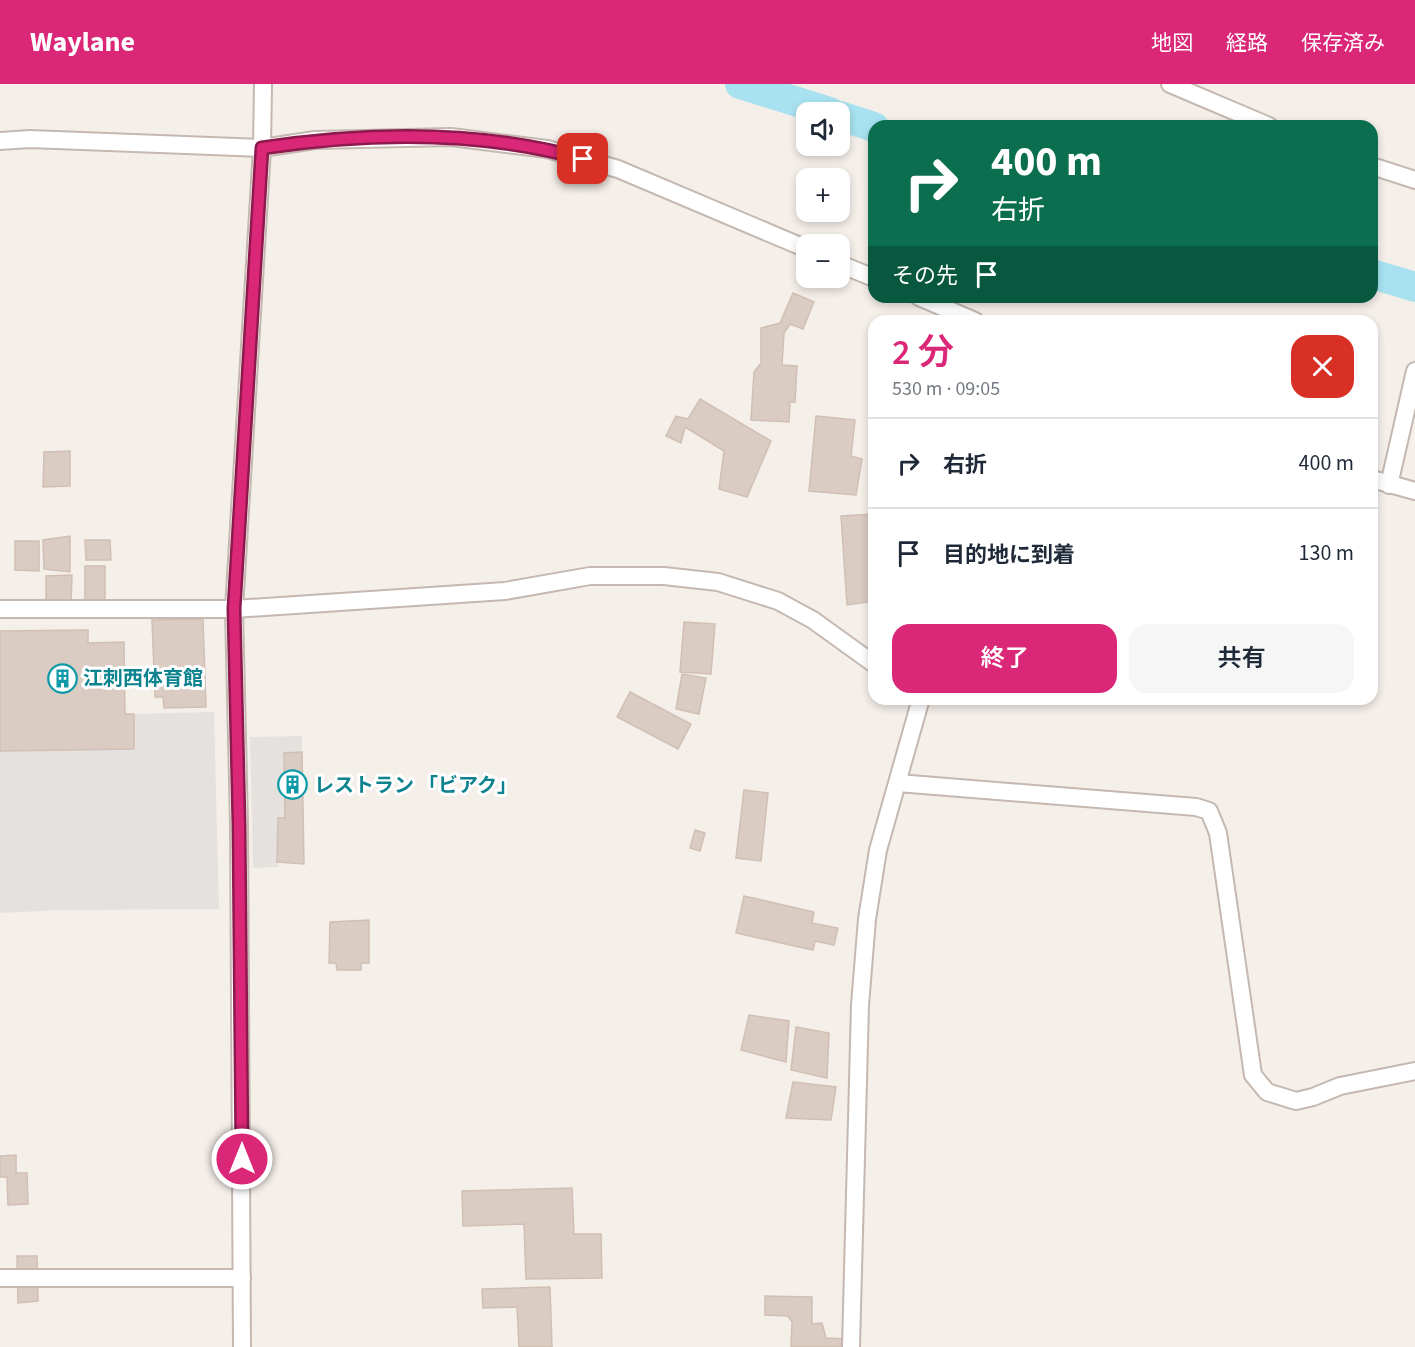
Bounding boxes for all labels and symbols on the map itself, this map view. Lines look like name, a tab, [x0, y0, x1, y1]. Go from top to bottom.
pin	[557, 133, 608, 184]
building icon: 江刺西体育館	[46, 662, 78, 694]
place label: 江刺西体育館	[83, 665, 203, 693]
building icon: レストラン 「ビアク」	[277, 769, 309, 801]
place label: レストラン 「ビアク」	[314, 772, 517, 800]
position arrow	[210, 1127, 274, 1191]

